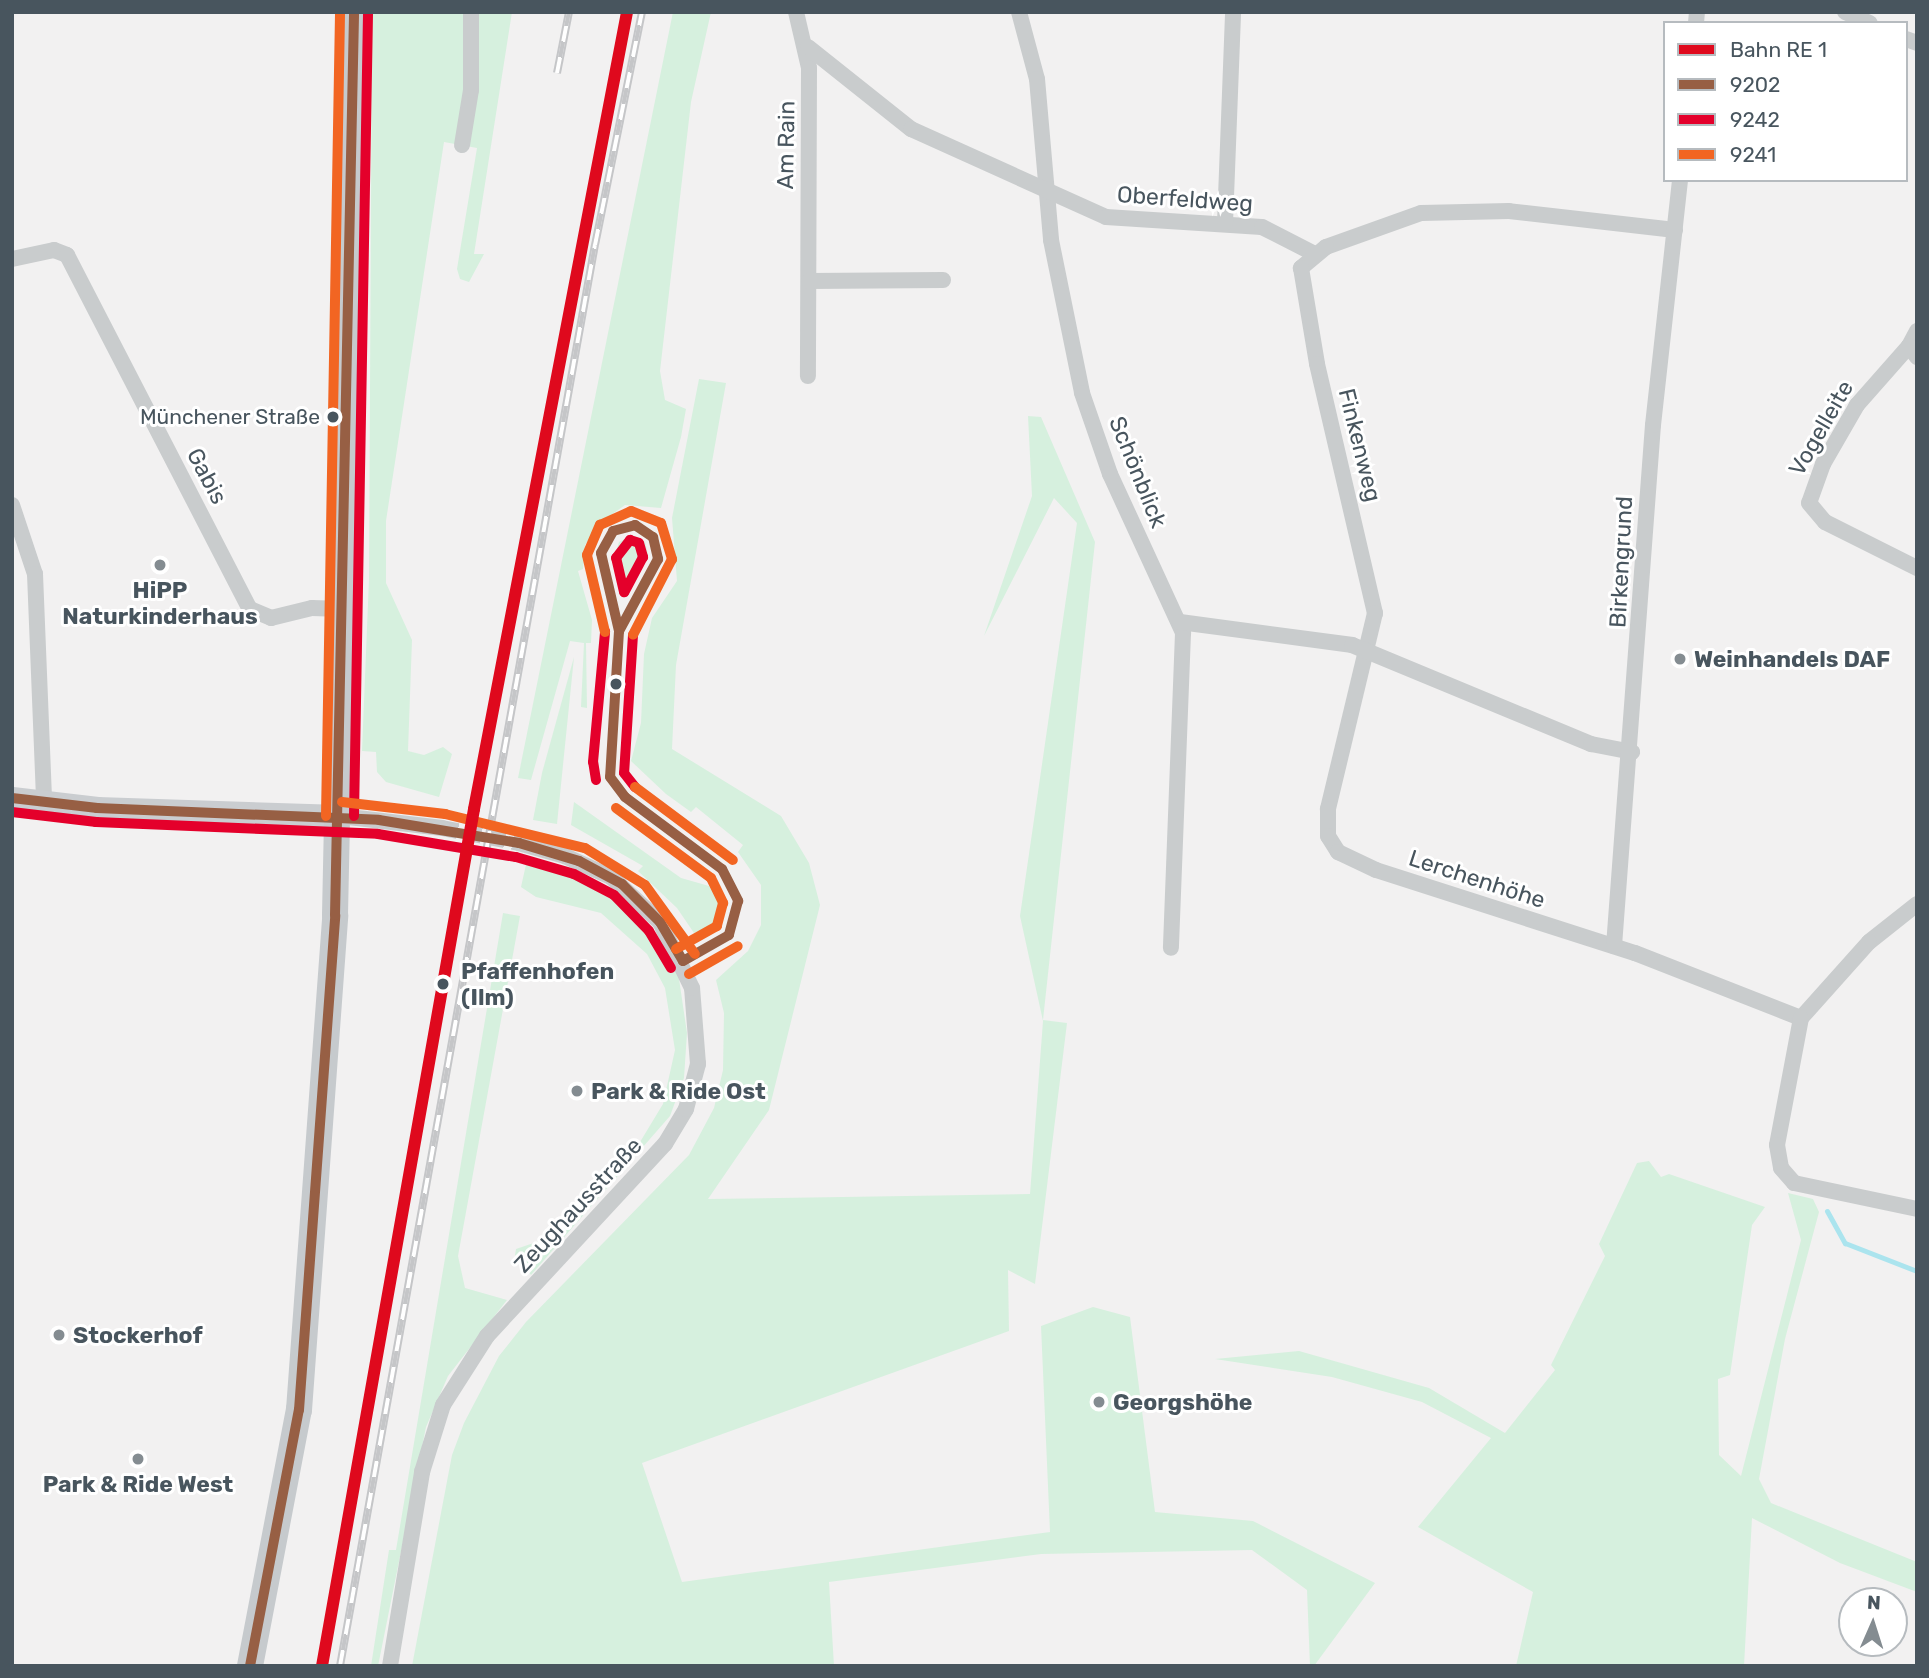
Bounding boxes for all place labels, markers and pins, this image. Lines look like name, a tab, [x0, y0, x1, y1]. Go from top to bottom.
place label: Münchener Straße	[139, 404, 320, 430]
marker: Münchener Straße	[326, 410, 340, 424]
marker: HiPP Naturkinderhaus	[152, 557, 168, 573]
place label: HiPP Naturkinderhaus	[62, 576, 258, 630]
place label: Weinhandels DAF	[1694, 645, 1890, 673]
marker: Weinhandels DAF	[1672, 651, 1688, 667]
unlabelled marker	[609, 677, 623, 691]
place label: Pfaffenhofen (Ilm)	[461, 957, 614, 1011]
marker: Pfaffenhofen (Ilm)	[431, 972, 455, 996]
place label: Park & Ride Ost	[591, 1077, 766, 1105]
marker: Park & Ride Ost	[569, 1083, 585, 1099]
place label: Stockerhof	[73, 1321, 203, 1349]
marker: Stockerhof	[51, 1327, 67, 1343]
place label: Georgshöhe	[1113, 1388, 1253, 1416]
marker: Georgshöhe	[1091, 1394, 1107, 1410]
marker: Park & Ride West	[130, 1451, 146, 1467]
place label: Park & Ride West	[43, 1470, 233, 1498]

